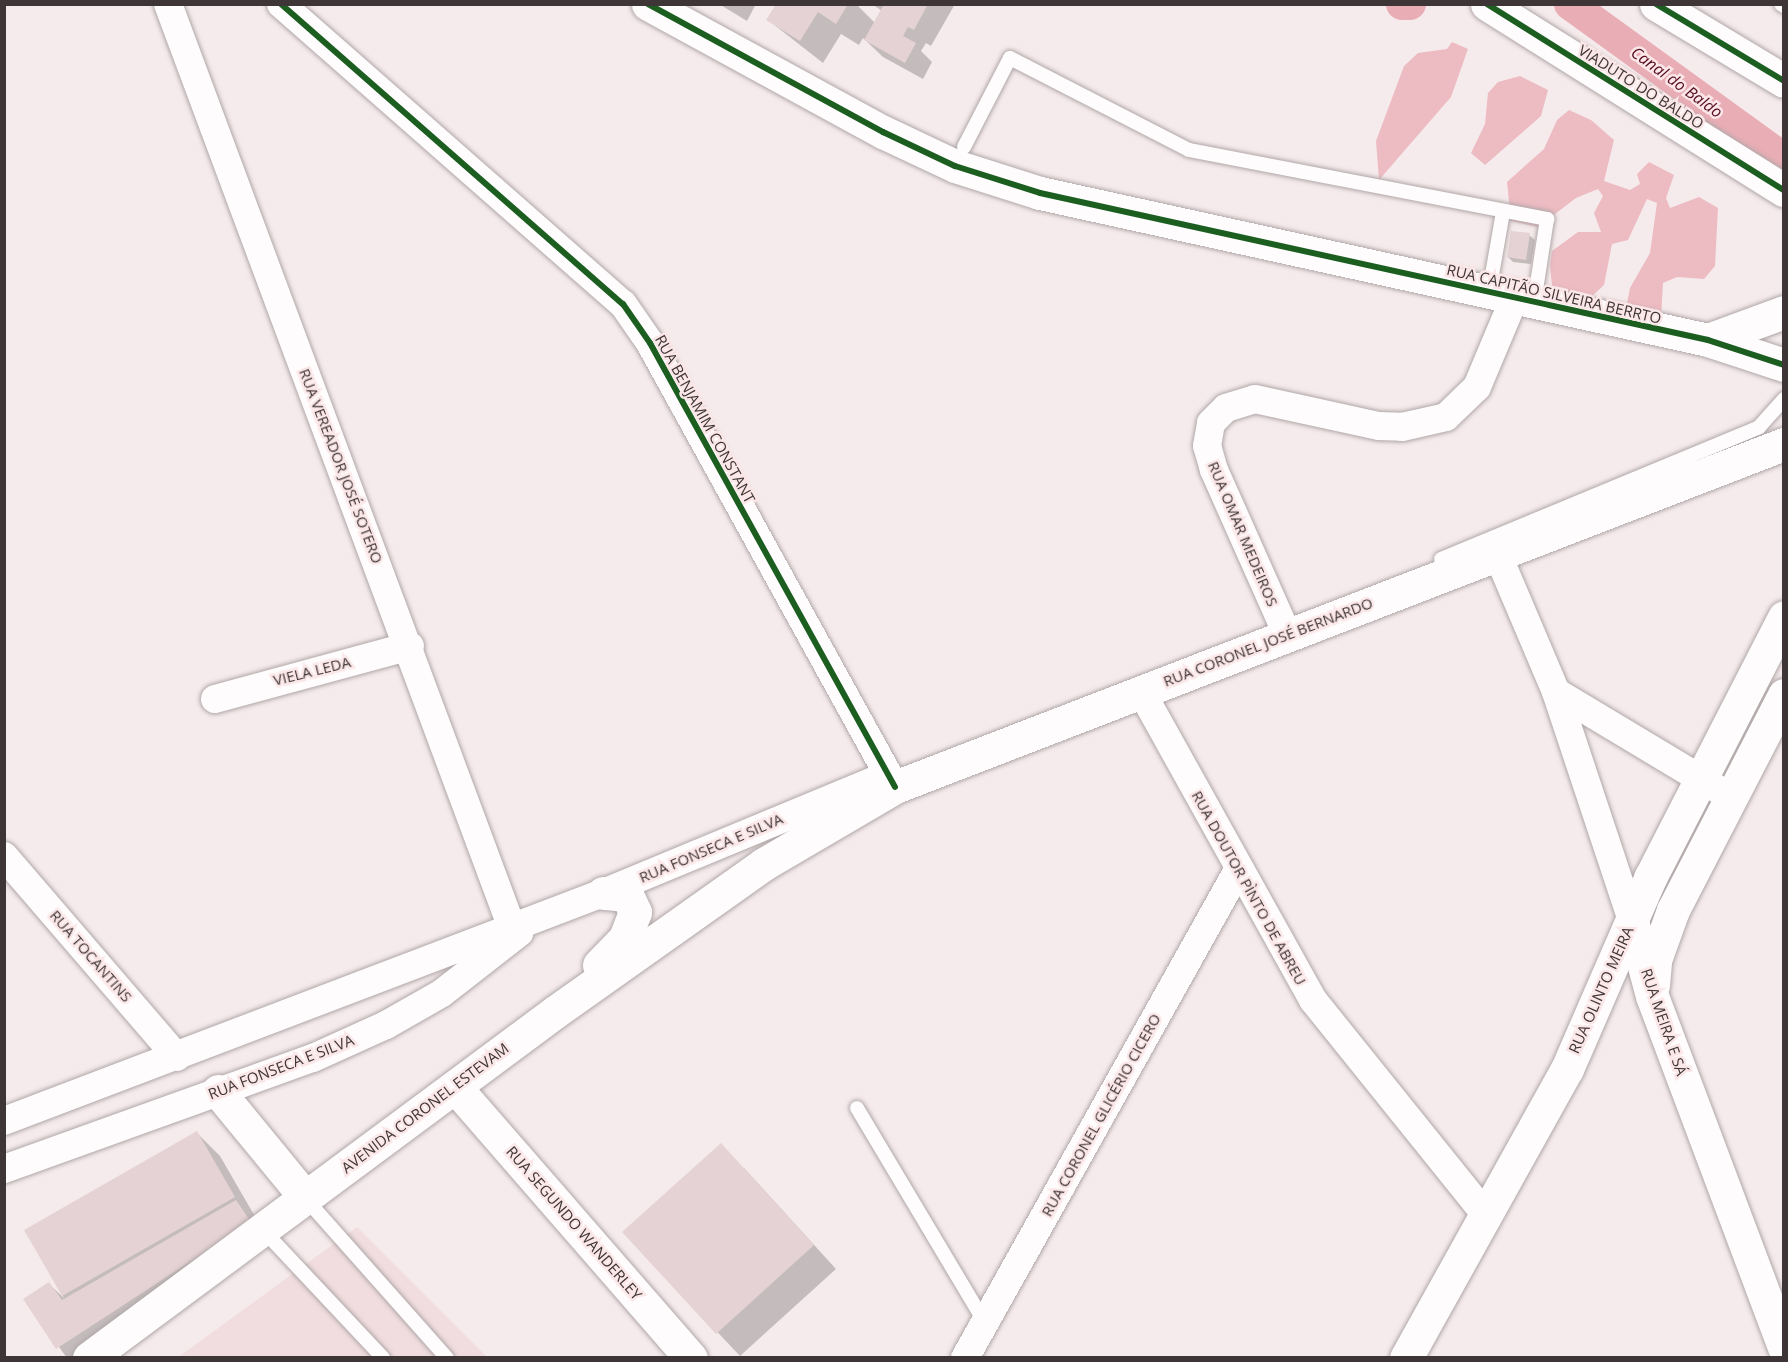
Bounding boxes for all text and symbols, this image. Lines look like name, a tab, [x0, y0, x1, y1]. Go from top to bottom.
street label: VIADUTO DO BALDO	[1575, 41, 1707, 133]
water label: Canal do Baldo	[1628, 42, 1726, 122]
street label: RUA CAPITÃO SILVEIRA BERRTO	[1445, 261, 1663, 327]
street label: RUA BENJAMIM CONSTANT	[651, 332, 759, 506]
street label: RUA VEREADOR JOSÉ SOTERO	[295, 366, 387, 566]
street label: RUA OMAR MEDEIROS	[1204, 459, 1282, 609]
street label: RUA CORONEL JOSÉ BERNARDO	[1161, 594, 1375, 690]
street label: VIELA LEDA	[271, 653, 353, 689]
street label: RUA DOUTOR PÌNTO DE ABREU	[1188, 788, 1310, 988]
street label: RUA FONSECA E SILVA	[636, 810, 786, 886]
street label: RUA TOCANTINS	[46, 906, 136, 1006]
street label: RUA OLINTO MEIRA	[1565, 924, 1637, 1056]
street label: RUA MEIRA E SÁ	[1637, 966, 1691, 1078]
street label: RUA CORONEL GLICÉRIO CICERO	[1038, 1010, 1164, 1220]
street label: RUA FONSECA E SILVA	[206, 1031, 356, 1103]
street label: AVENIDA CORONEL ESTEVAM	[338, 1039, 512, 1177]
street label: RUA SEGUNDO WANDERLEY	[502, 1143, 646, 1303]

